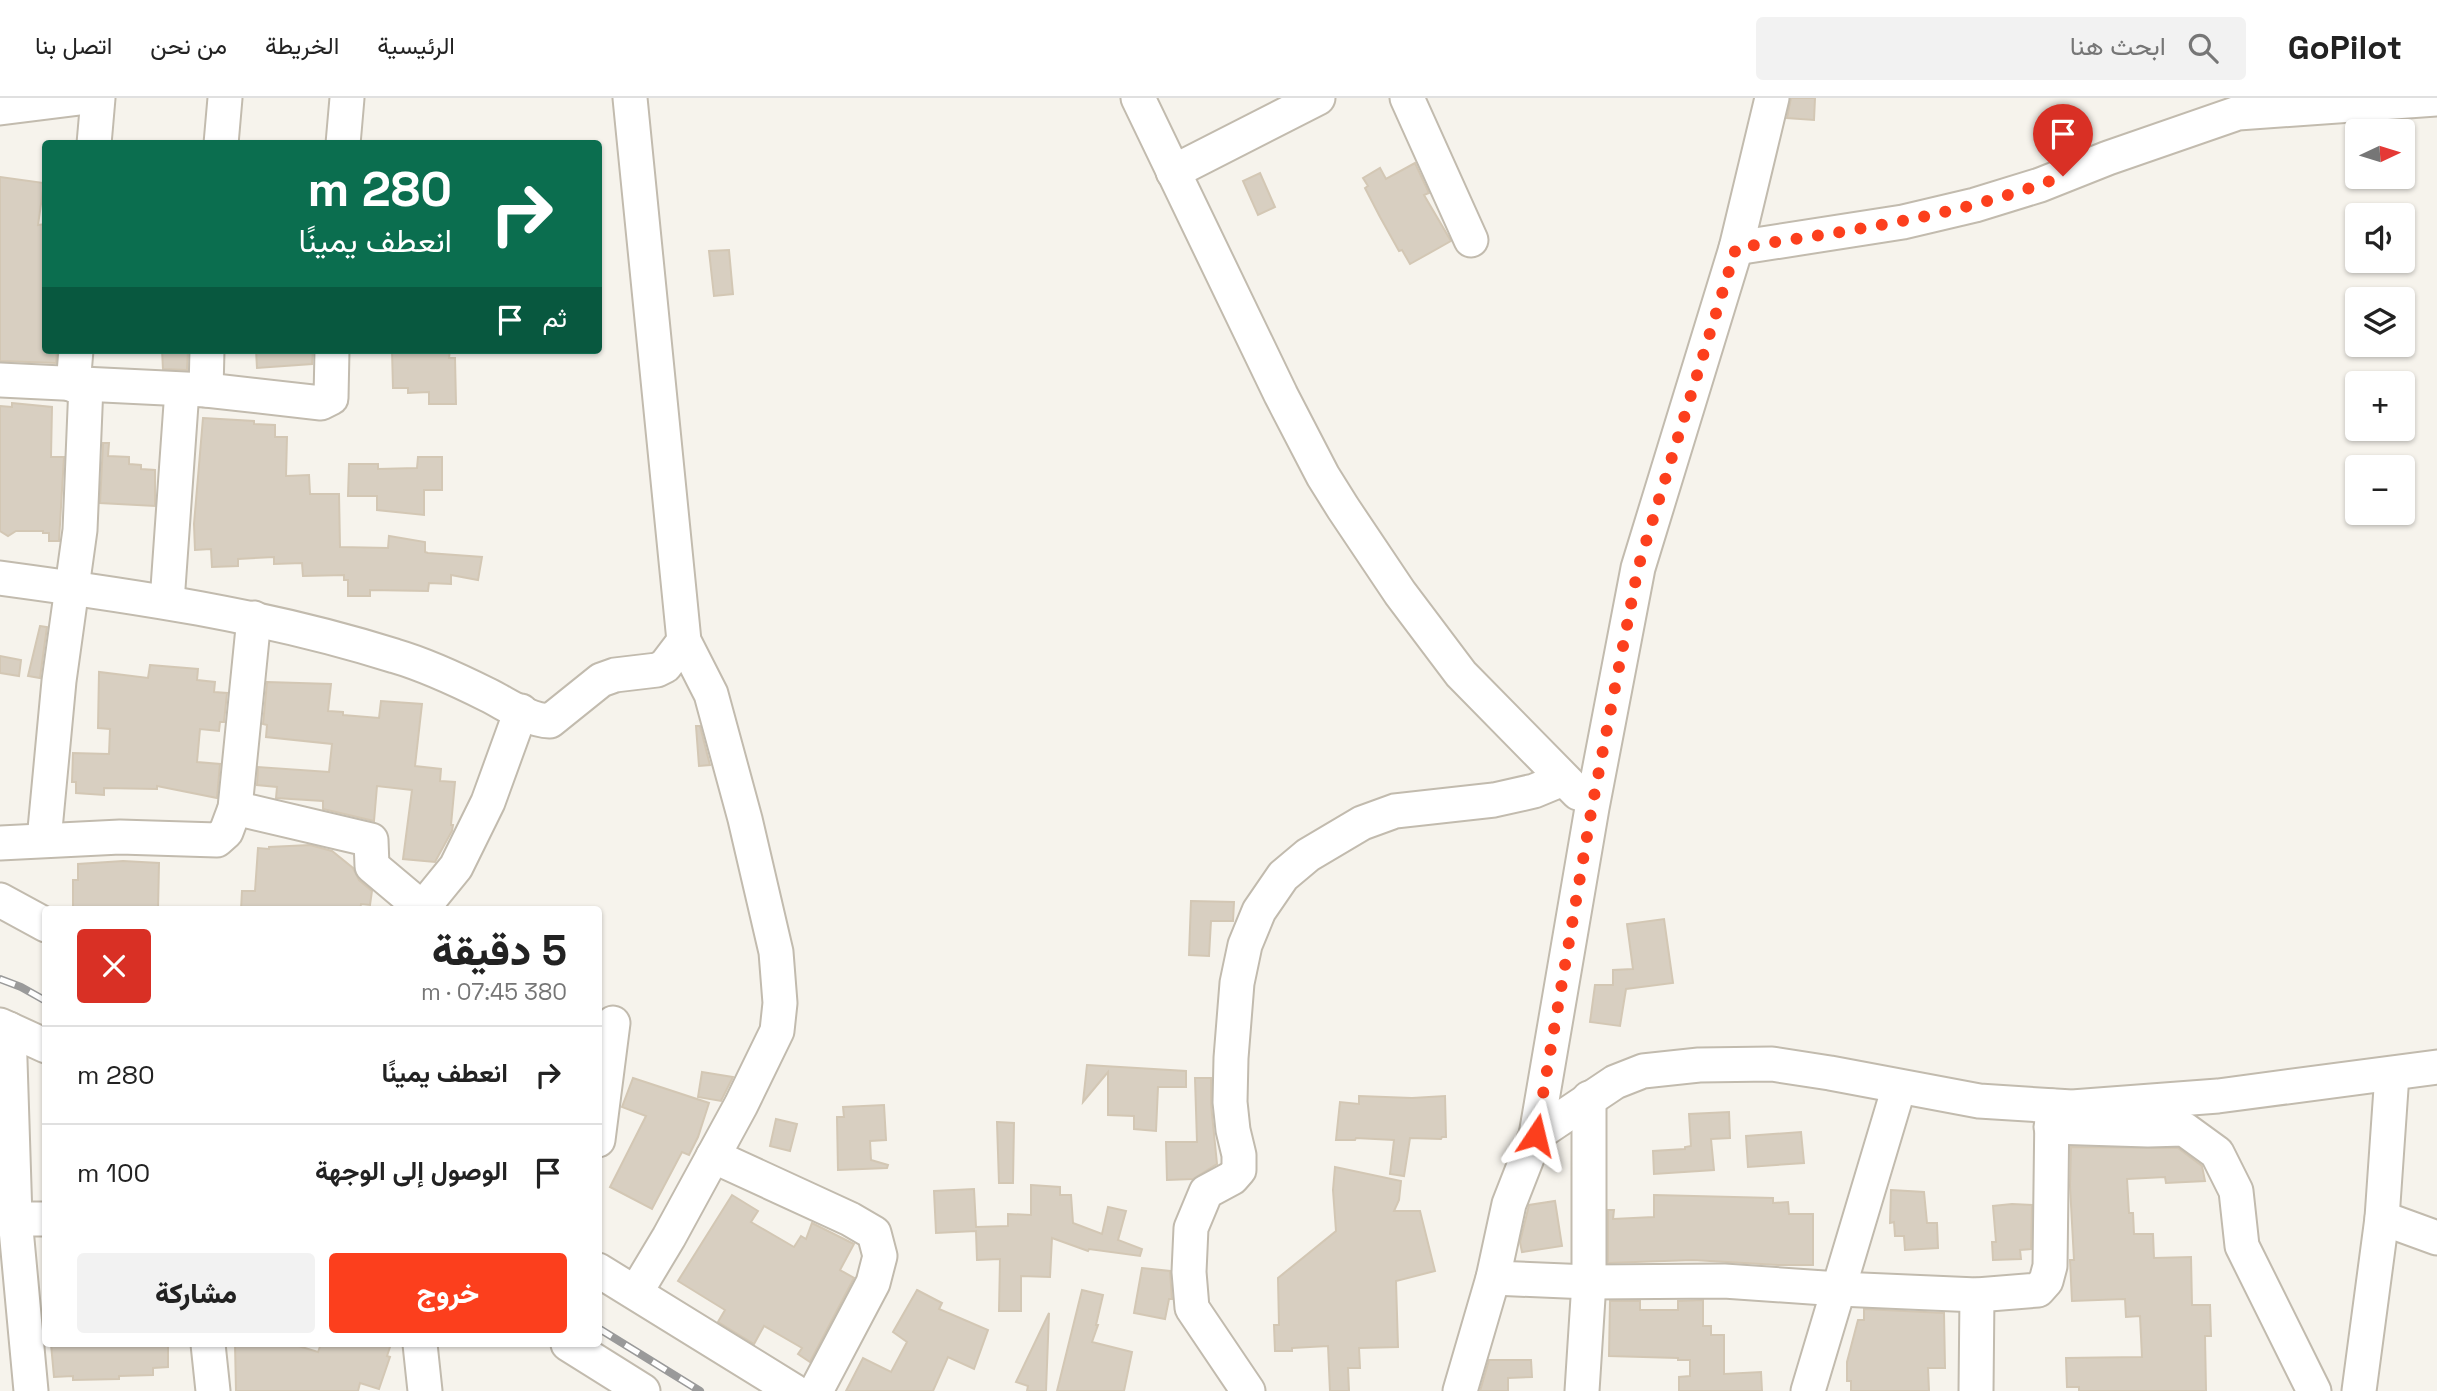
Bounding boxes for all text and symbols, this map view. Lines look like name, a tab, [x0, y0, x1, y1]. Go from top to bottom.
search box	[1756, 17, 2246, 80]
text: GoPilot	[2288, 27, 2402, 69]
text: ابحث هنا	[2070, 29, 2166, 63]
icon: search	[2184, 29, 2222, 67]
text: اتصل بنا	[35, 30, 112, 61]
text: من نحن	[150, 30, 227, 61]
text: الخريطة	[265, 30, 339, 61]
text: الرئيسية	[377, 30, 455, 61]
pin	[2033, 104, 2093, 176]
icon: arrive	[2044, 115, 2082, 153]
north arrow	[2345, 119, 2415, 189]
map controls	[2345, 119, 2415, 525]
text: 280 m	[307, 158, 452, 220]
icon: right	[476, 168, 567, 259]
button: sound	[2345, 203, 2415, 273]
text: انعطف يمينًا	[299, 221, 452, 261]
button: layers	[2345, 287, 2415, 357]
icon: arrive	[491, 301, 529, 339]
text: ثم	[543, 301, 567, 335]
button: +	[2345, 371, 2415, 441]
button: −	[2345, 455, 2415, 525]
text: 5 دقيقة	[432, 924, 567, 977]
button: close	[77, 929, 151, 1003]
text: 380 m · 07:45	[421, 977, 567, 1007]
text: انعطف يمينًا	[382, 1056, 508, 1090]
icon: right	[529, 1056, 567, 1094]
text: 280 m	[77, 1058, 155, 1092]
position arrow	[1499, 1098, 1573, 1172]
text: الوصول إلى الوجهة	[315, 1154, 508, 1188]
icon: arrive	[529, 1154, 567, 1192]
text: 100 m	[77, 1156, 150, 1190]
button: مشاركة	[77, 1253, 315, 1333]
button: خروج	[329, 1253, 567, 1333]

